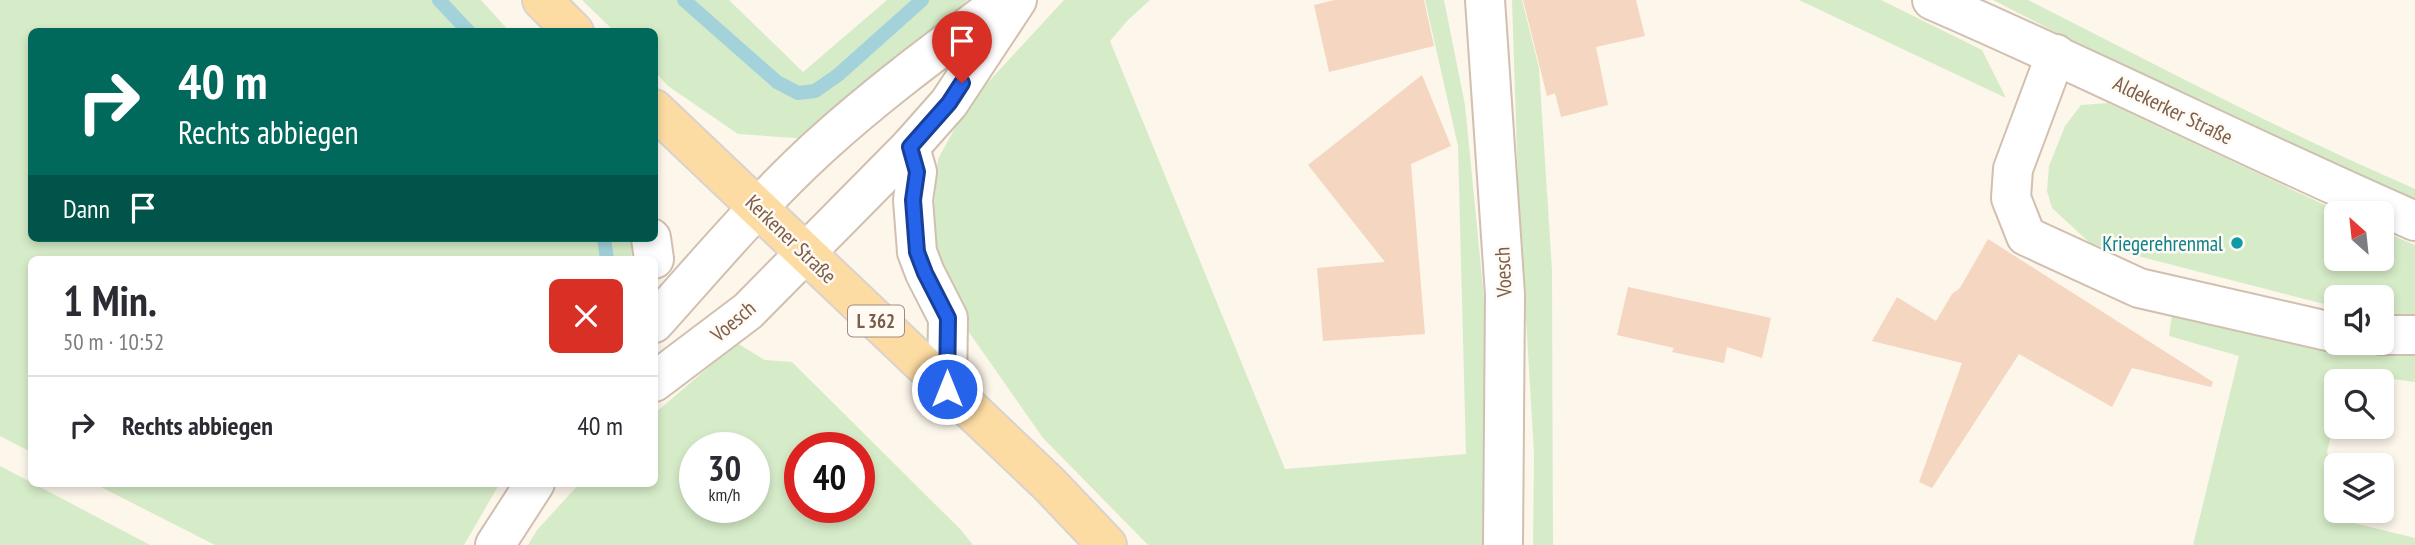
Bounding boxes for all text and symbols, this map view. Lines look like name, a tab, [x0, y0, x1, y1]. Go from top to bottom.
pin	[932, 11, 992, 83]
icon: arrive	[943, 22, 981, 60]
text: 40 m	[178, 49, 267, 113]
icon: right	[63, 56, 154, 147]
street label: Aldekerker Straße	[2109, 69, 2237, 151]
text: Rechts abbiegen	[178, 111, 359, 153]
icon: arrive	[124, 189, 162, 227]
street label: Kerkener Straße	[740, 189, 842, 289]
text: Dann	[63, 192, 110, 225]
north arrow	[2324, 201, 2394, 271]
map controls	[2324, 201, 2394, 523]
place label: Kriegerehrenmal	[2102, 230, 2223, 257]
marker: Kriegerehrenmal	[2229, 235, 2245, 251]
street label: Voesch	[1488, 246, 1518, 299]
text: 1 Min.	[63, 273, 157, 328]
button: close	[549, 279, 623, 353]
button: sound	[2324, 285, 2394, 355]
street label: Voesch	[704, 295, 761, 348]
road number: L 362	[848, 306, 904, 336]
text: 50 m · 10:52	[63, 327, 164, 356]
position arrow	[910, 352, 984, 426]
button: search	[2324, 369, 2394, 439]
icon: right	[63, 406, 101, 444]
text: Rechts abbiegen	[122, 409, 273, 442]
text: 40 m	[577, 409, 623, 442]
speed limit sign: 40	[784, 432, 875, 523]
text: 30	[708, 445, 741, 491]
button: layers	[2324, 453, 2394, 523]
text: km/h	[709, 483, 740, 506]

